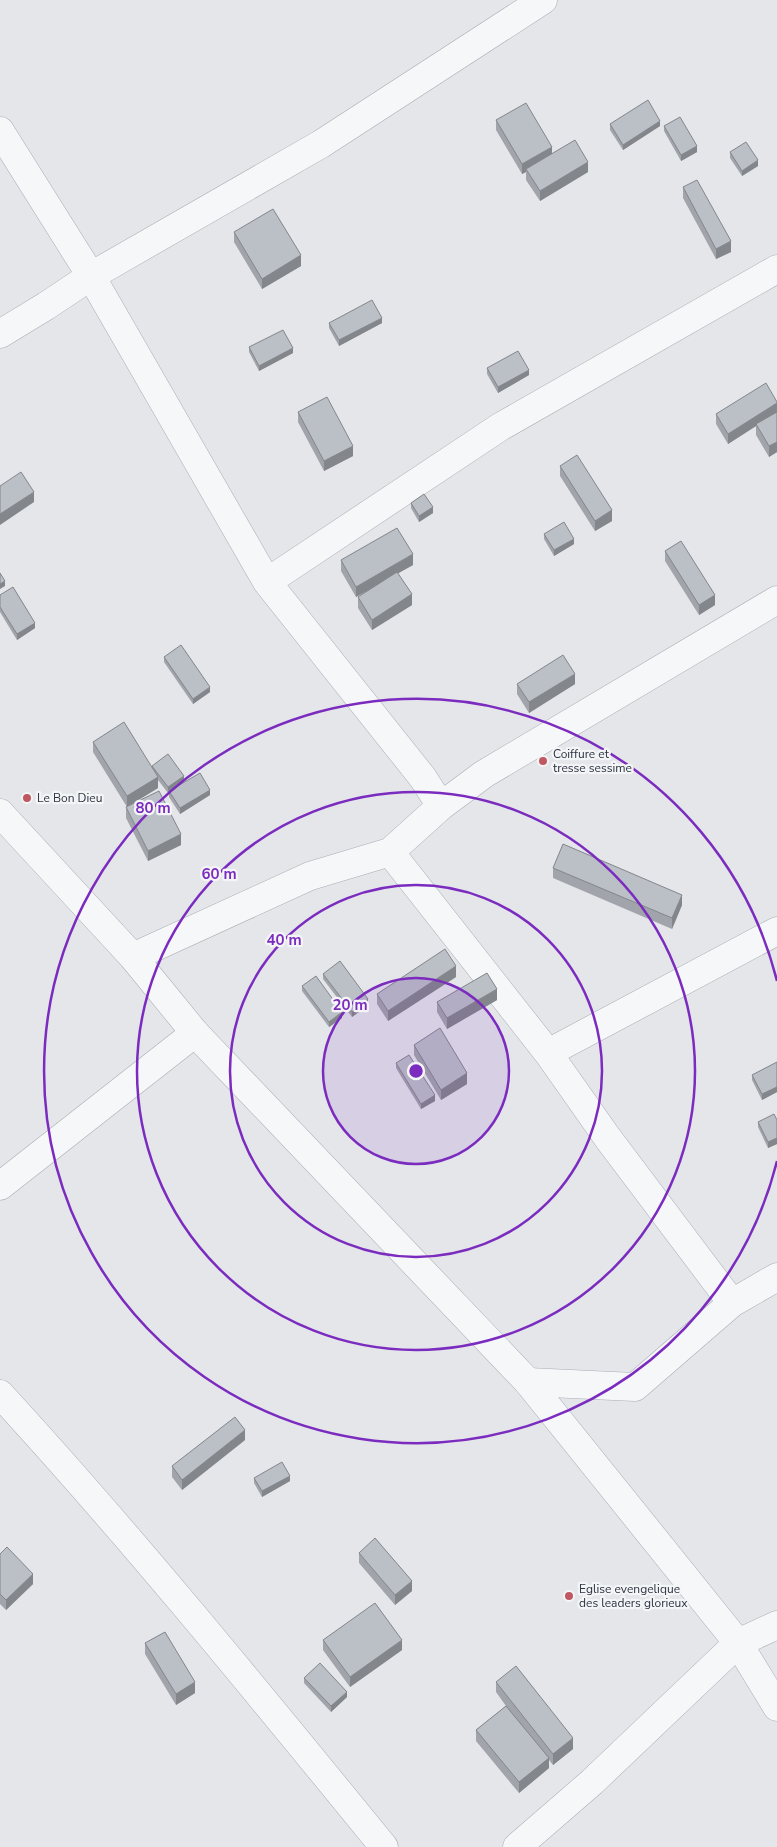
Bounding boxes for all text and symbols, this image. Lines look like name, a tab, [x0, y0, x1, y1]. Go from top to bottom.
place label: Coiffure et tresse sessime	[553, 746, 632, 776]
marker: Coiffure et tresse sessime	[537, 755, 549, 767]
place label: Le Bon Dieu	[37, 790, 102, 806]
marker: Le Bon Dieu	[21, 792, 33, 804]
text: 80 m	[135, 798, 171, 818]
text: 60 m	[201, 864, 237, 884]
text: 40 m	[266, 930, 302, 950]
text: 20 m	[332, 995, 368, 1015]
centre of rings	[407, 1062, 425, 1080]
place label: Eglise evengelique des leaders glorieux	[579, 1581, 688, 1611]
marker: Eglise evengelique des leaders glorieux	[563, 1590, 575, 1602]

